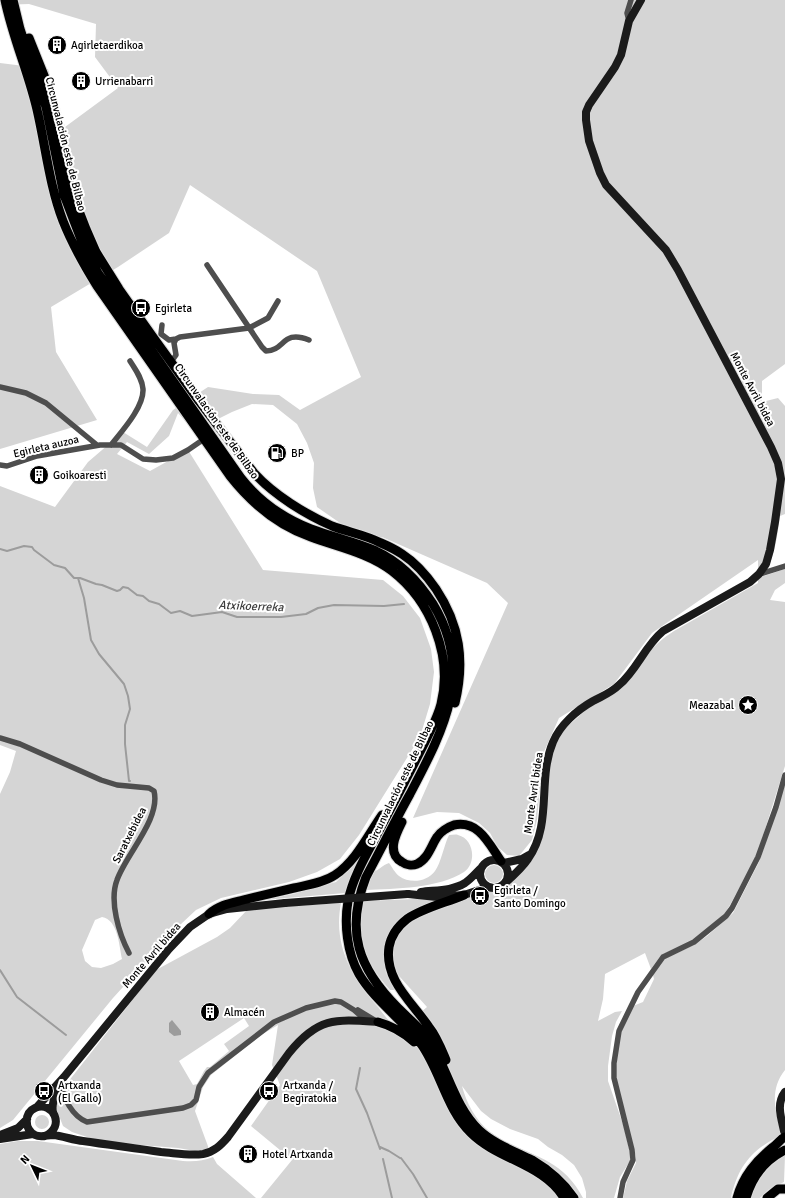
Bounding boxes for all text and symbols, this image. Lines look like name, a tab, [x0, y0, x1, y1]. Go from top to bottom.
building icon: Agirletaerdikoa	[46, 34, 68, 56]
place label: Agirletaerdikoa	[71, 39, 144, 52]
building icon: Urrienabarri	[70, 70, 92, 92]
place label: Urrienabarri	[95, 75, 153, 88]
street label: Circunvalación este de Bilbao	[43, 76, 89, 213]
bus stop icon: Egirleta	[130, 297, 152, 319]
place label: Egirleta	[155, 302, 192, 315]
street label: Monte Avril bidea	[727, 350, 778, 429]
street label: Circunvalación este de Bilbao	[172, 361, 262, 482]
street label: Egirleta auzoa	[12, 433, 81, 460]
fuel station icon: BP	[266, 442, 288, 464]
place label: BP	[291, 447, 304, 460]
building icon: Goikoaresti	[28, 464, 50, 486]
place label: Goikoaresti	[53, 469, 106, 482]
water label: Atxikoerreka	[218, 598, 285, 615]
place icon: Meazabal	[737, 694, 759, 716]
place label: Meazabal	[689, 699, 734, 712]
street label: Circunvalación este de Bilbao	[364, 718, 437, 848]
street label: Monte Avril bidea	[521, 751, 546, 835]
street label: Saratxebidea	[110, 805, 149, 865]
place label: Egirleta / Santo Domingo	[494, 884, 566, 910]
bus stop icon: Egirleta / Santo Domingo	[469, 885, 491, 907]
street label: Monte Avril bidea	[119, 920, 184, 991]
building icon: Almacén	[199, 1001, 221, 1023]
place label: Almacén	[224, 1006, 265, 1019]
place label: Artxanda (El Gallo)	[58, 1079, 102, 1105]
place label: Artxanda / Begiratokia	[283, 1079, 337, 1105]
bus stop icon: Artxanda (El Gallo)	[33, 1080, 55, 1102]
bus stop icon: Artxanda / Begiratokia	[258, 1080, 280, 1102]
building icon: Hotel Artxanda	[237, 1143, 259, 1165]
north arrow	[12, 1146, 52, 1186]
place label: Hotel Artxanda	[262, 1148, 333, 1161]
text: N	[18, 1152, 32, 1167]

